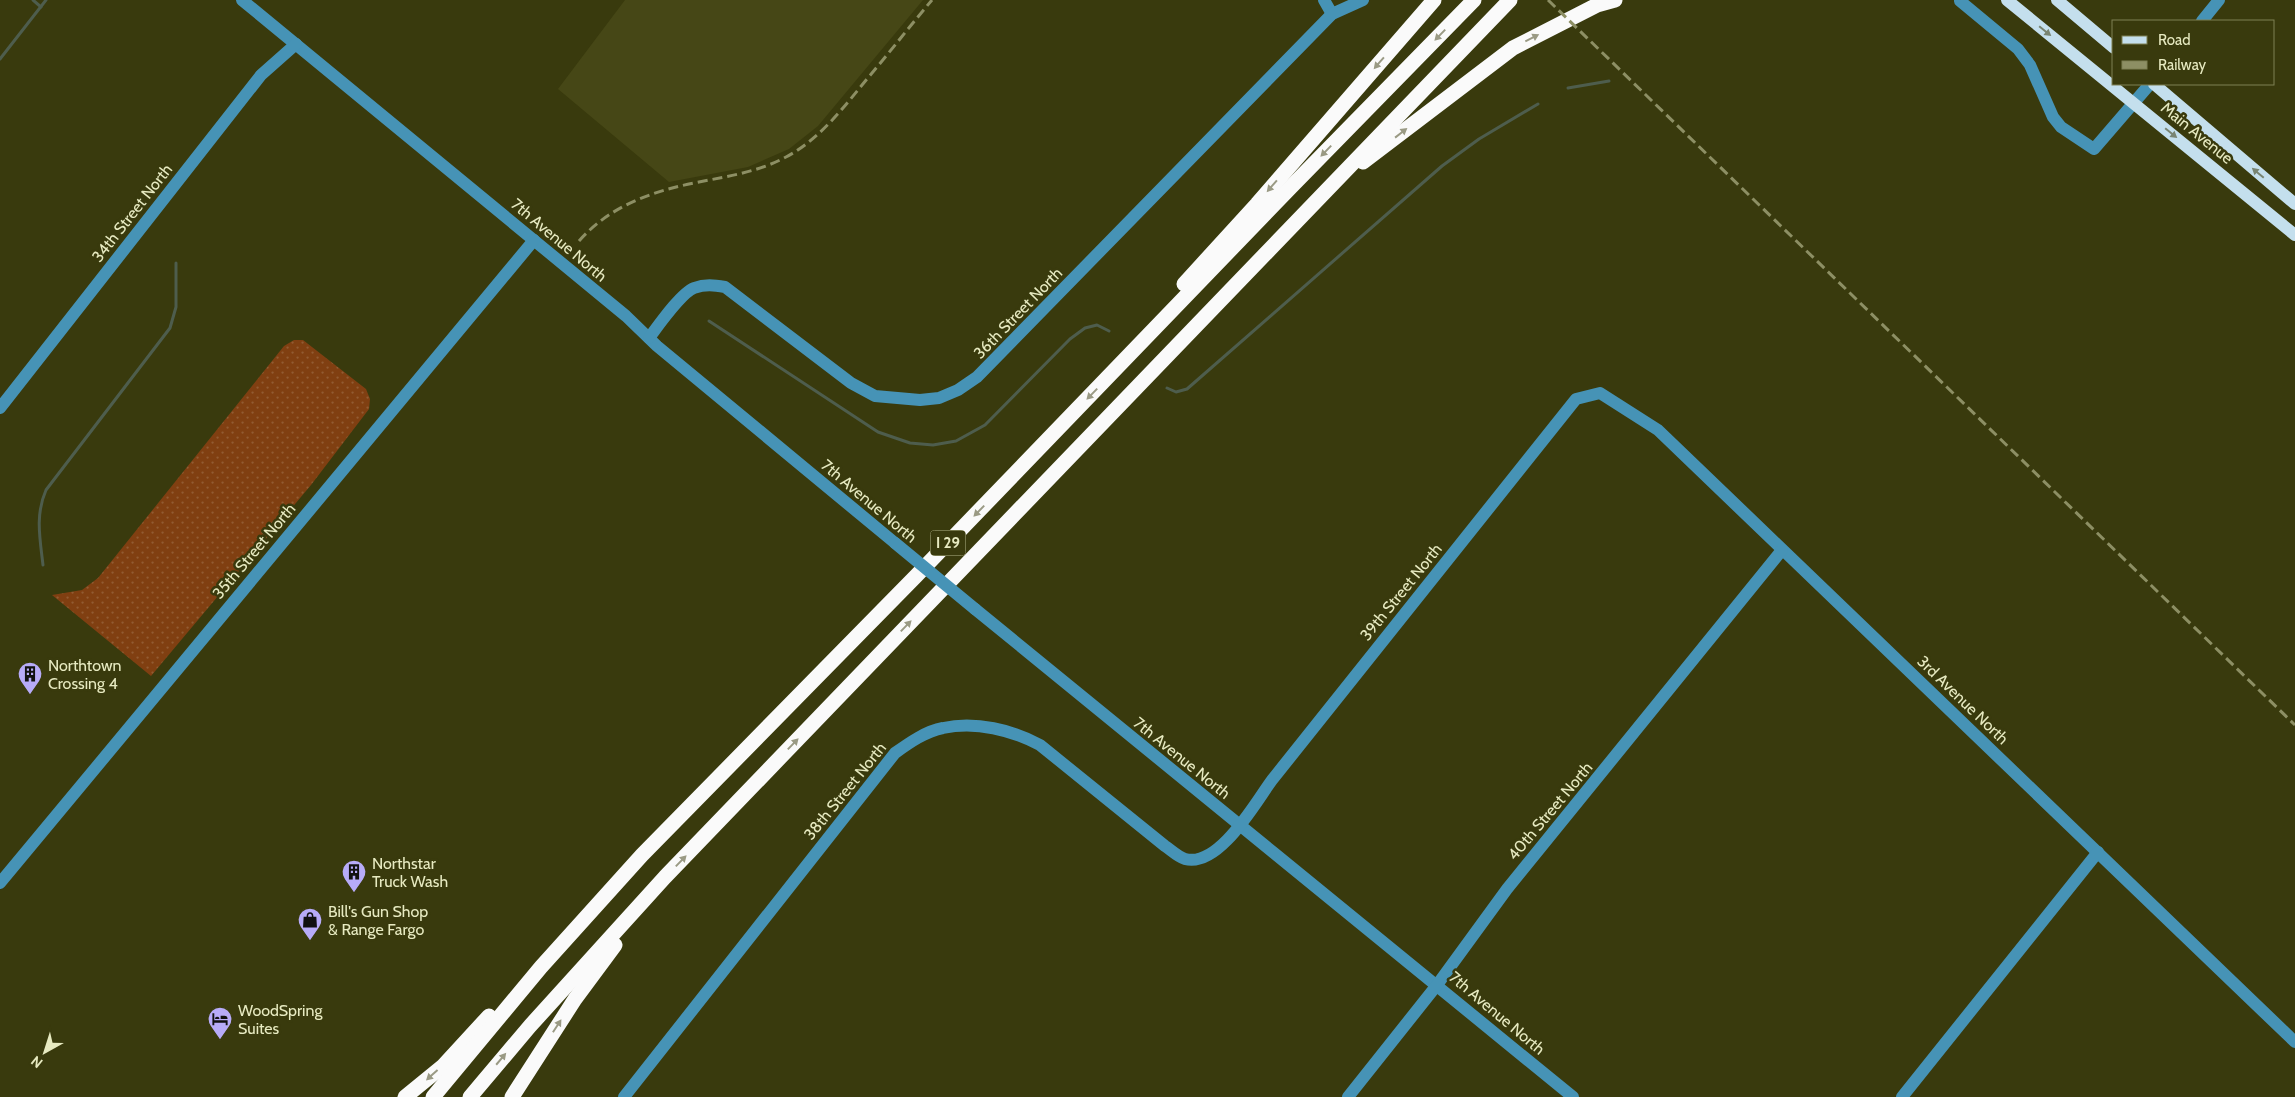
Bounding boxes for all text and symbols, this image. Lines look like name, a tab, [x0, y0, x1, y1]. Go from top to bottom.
legend	[2112, 20, 2275, 85]
one-way arrow	[2038, 25, 2051, 36]
one-way arrow	[1434, 29, 1446, 41]
text: Road	[2158, 31, 2191, 49]
one-way arrow	[1525, 34, 1539, 42]
text: Railway	[2158, 56, 2207, 74]
one-way arrow	[1373, 57, 1385, 69]
street label: Main Avenue	[2157, 98, 2237, 168]
one-way arrow	[1394, 128, 1407, 139]
one-way arrow	[2164, 128, 2177, 139]
one-way arrow	[1321, 145, 1333, 157]
street label: 34th Street North	[88, 160, 176, 266]
one-way arrow	[2252, 167, 2265, 178]
one-way arrow	[1267, 179, 1278, 192]
street label: 7th Avenue North	[507, 194, 611, 286]
street label: 36th Street North	[970, 264, 1066, 362]
one-way arrow	[1086, 387, 1098, 399]
street label: 7th Avenue North	[817, 455, 921, 547]
street label: 35th Street North	[209, 499, 299, 603]
one-way arrow	[973, 504, 985, 516]
road number: I 29	[930, 530, 966, 556]
street label: 39th Street North	[1356, 540, 1446, 644]
one-way arrow	[899, 621, 911, 633]
street label: 3rd Avenue North	[1913, 652, 2013, 748]
place label: Northtown Crossing 4	[48, 656, 121, 693]
building icon: Northtown Crossing 4	[17, 661, 43, 695]
street label: 7th Avenue North	[1130, 713, 1234, 803]
one-way arrow	[787, 738, 799, 750]
street label: 38th Street North	[800, 739, 890, 843]
street label: 40th Street North	[1504, 758, 1596, 864]
place label: Northstar Truck Wash	[372, 854, 448, 891]
one-way arrow	[675, 855, 687, 867]
building icon: Northstar Truck Wash	[341, 859, 367, 893]
place label: Bill's Gun Shop & Range Fargo	[328, 902, 428, 939]
shop icon: Bill's Gun Shop & Range Fargo	[297, 907, 323, 941]
street label: 7th Avenue North	[1445, 967, 1549, 1059]
place label: WoodSpring Suites	[238, 1001, 323, 1038]
hotel icon: WoodSpring Suites	[207, 1006, 233, 1040]
one-way arrow	[552, 1020, 561, 1033]
north arrow	[20, 1027, 70, 1077]
text: N	[27, 1052, 46, 1072]
one-way arrow	[496, 1053, 507, 1066]
one-way arrow	[427, 1069, 439, 1081]

